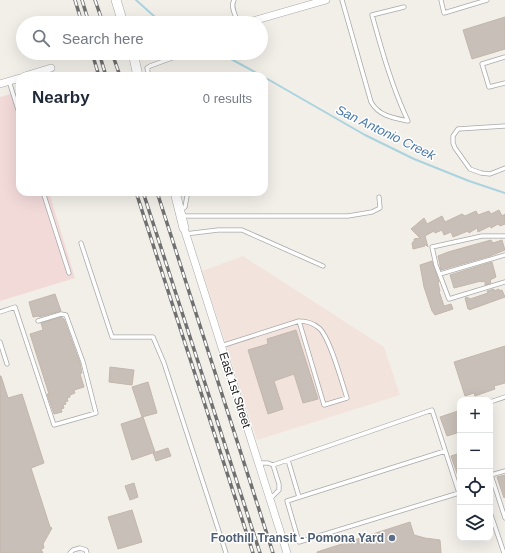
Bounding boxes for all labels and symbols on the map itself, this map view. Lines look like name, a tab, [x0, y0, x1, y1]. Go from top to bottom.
water label: San Antonio Creek	[334, 102, 439, 164]
street label: East 1st Street	[216, 350, 254, 430]
place label: Foothill Transit - Pomona Yard	[211, 531, 384, 545]
marker: Foothill Transit - Pomona Yard	[387, 533, 397, 543]

